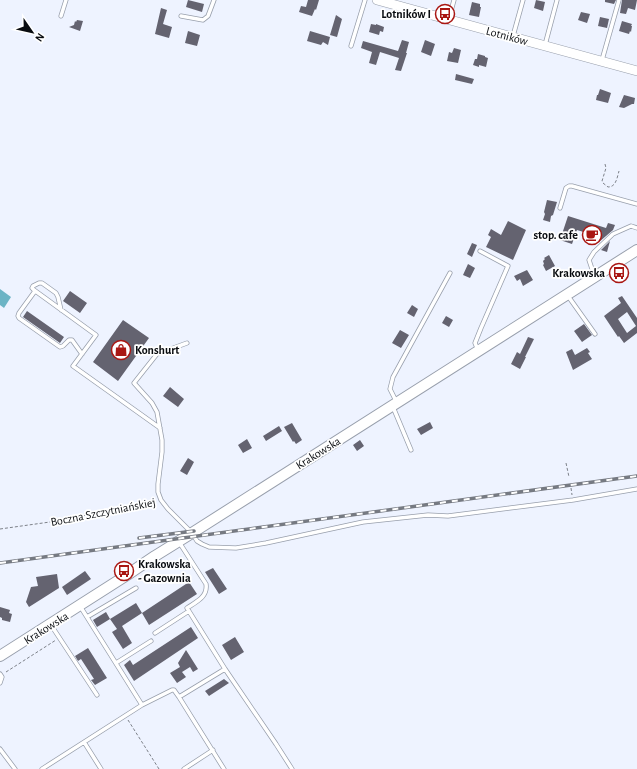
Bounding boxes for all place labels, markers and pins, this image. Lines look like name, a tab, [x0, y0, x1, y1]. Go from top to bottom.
bus stop icon: Lotników I	[434, 3, 456, 25]
place label: Lotników I	[381, 8, 431, 20]
cafe icon: stop. cafe	[581, 224, 603, 246]
place label: stop. cafe	[533, 229, 578, 241]
bus stop icon: Krakowska	[608, 262, 630, 284]
place label: Krakowska	[552, 267, 605, 279]
shop icon: Konshurt	[110, 339, 132, 361]
place label: Konshurt	[135, 344, 179, 356]
place label: Krakowska - Gazownia	[138, 558, 191, 584]
bus stop icon: Krakowska - Gazownia	[113, 560, 135, 582]

